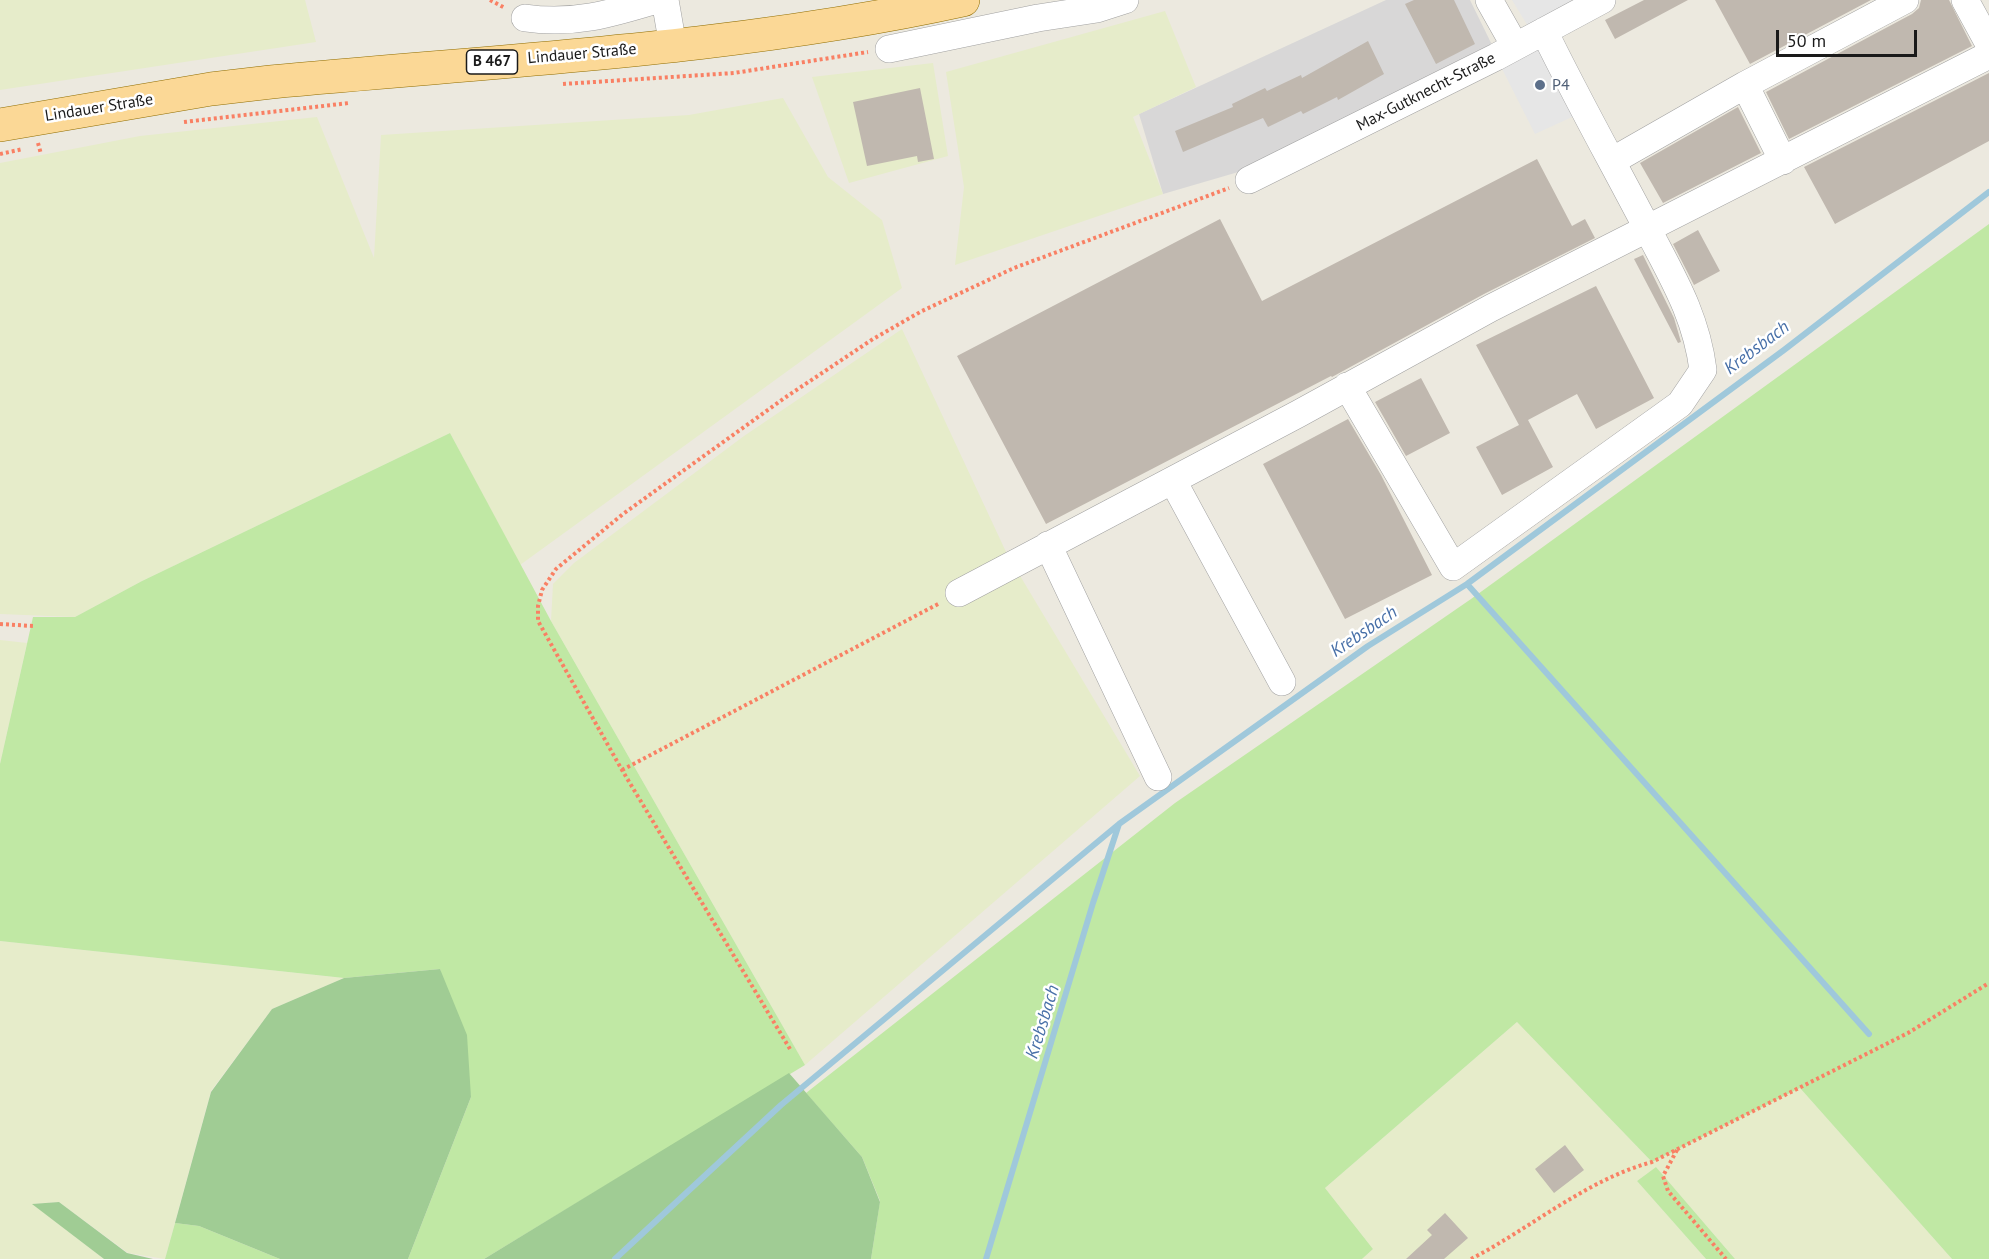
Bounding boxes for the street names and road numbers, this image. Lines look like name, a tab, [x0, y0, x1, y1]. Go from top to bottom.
street label: Lindauer Straße	[527, 40, 637, 68]
street label: Max-Gutknecht-Straße	[1353, 49, 1499, 135]
road number: B 467	[466, 50, 518, 74]
street label: Lindauer Straße	[44, 90, 154, 126]

